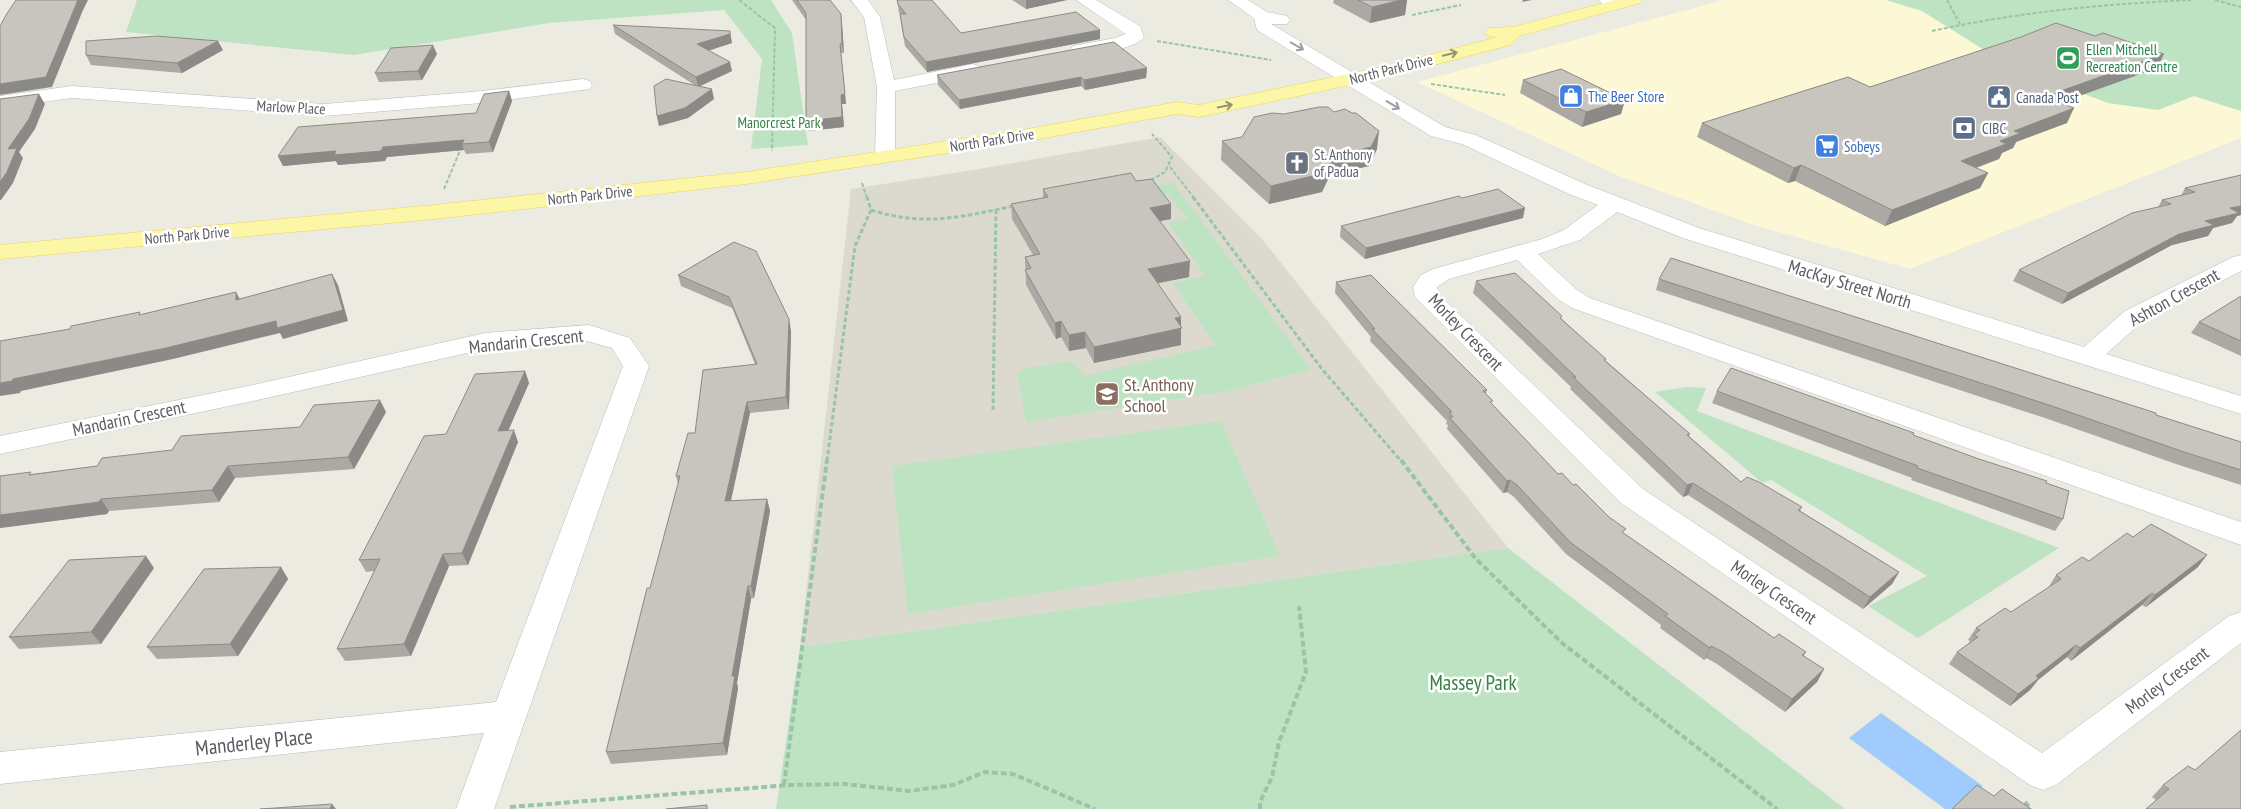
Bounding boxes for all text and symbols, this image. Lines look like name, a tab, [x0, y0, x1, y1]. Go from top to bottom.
place label: Ellen Mitchell Recreation Centre	[2086, 40, 2178, 76]
one-way arrow	[1289, 41, 1303, 51]
sports icon: Ellen Mitchell Recreation Centre	[2055, 45, 2081, 71]
street label: North Park Drive	[1347, 49, 1435, 89]
one-way arrow	[1441, 49, 1457, 59]
shop icon: The Beer Store	[1558, 83, 1584, 109]
public building icon: Canada Post	[1986, 84, 2012, 110]
place label: The Beer Store	[1588, 87, 1665, 106]
place label: Canada Post	[2016, 88, 2079, 107]
street label: Marlow Place	[256, 96, 326, 118]
one-way arrow	[1386, 100, 1400, 110]
one-way arrow	[1217, 101, 1233, 110]
park label: Manorcrest Park	[737, 113, 821, 132]
bank icon: CIBC	[1951, 115, 1977, 141]
place label: CIBC	[1982, 119, 2006, 138]
street label: North Park Drive	[948, 124, 1036, 156]
supermarket icon: Sobeys	[1814, 133, 1840, 159]
place label: Sobeys	[1844, 137, 1880, 156]
place label: St. Anthony of Padua	[1314, 145, 1372, 181]
church icon: St. Anthony of Padua	[1284, 150, 1310, 176]
street label: North Park Drive	[547, 181, 633, 209]
street label: North Park Drive	[144, 222, 230, 248]
street label: MacKay Street North	[1786, 254, 1914, 314]
street label: Ashton Crescent	[2125, 263, 2223, 331]
street label: Morley Crescent	[1424, 289, 1508, 375]
street label: Mandarin Crescent	[468, 324, 584, 358]
place label: St. Anthony School	[1124, 373, 1194, 417]
school or university icon: St. Anthony School	[1094, 381, 1120, 407]
street label: Mandarin Crescent	[70, 395, 188, 441]
street label: Morley Crescent	[1727, 555, 1821, 629]
street label: Morley Crescent	[2121, 641, 2213, 719]
park label: Massey Park	[1429, 669, 1517, 696]
street label: Manderley Place	[194, 722, 314, 762]

